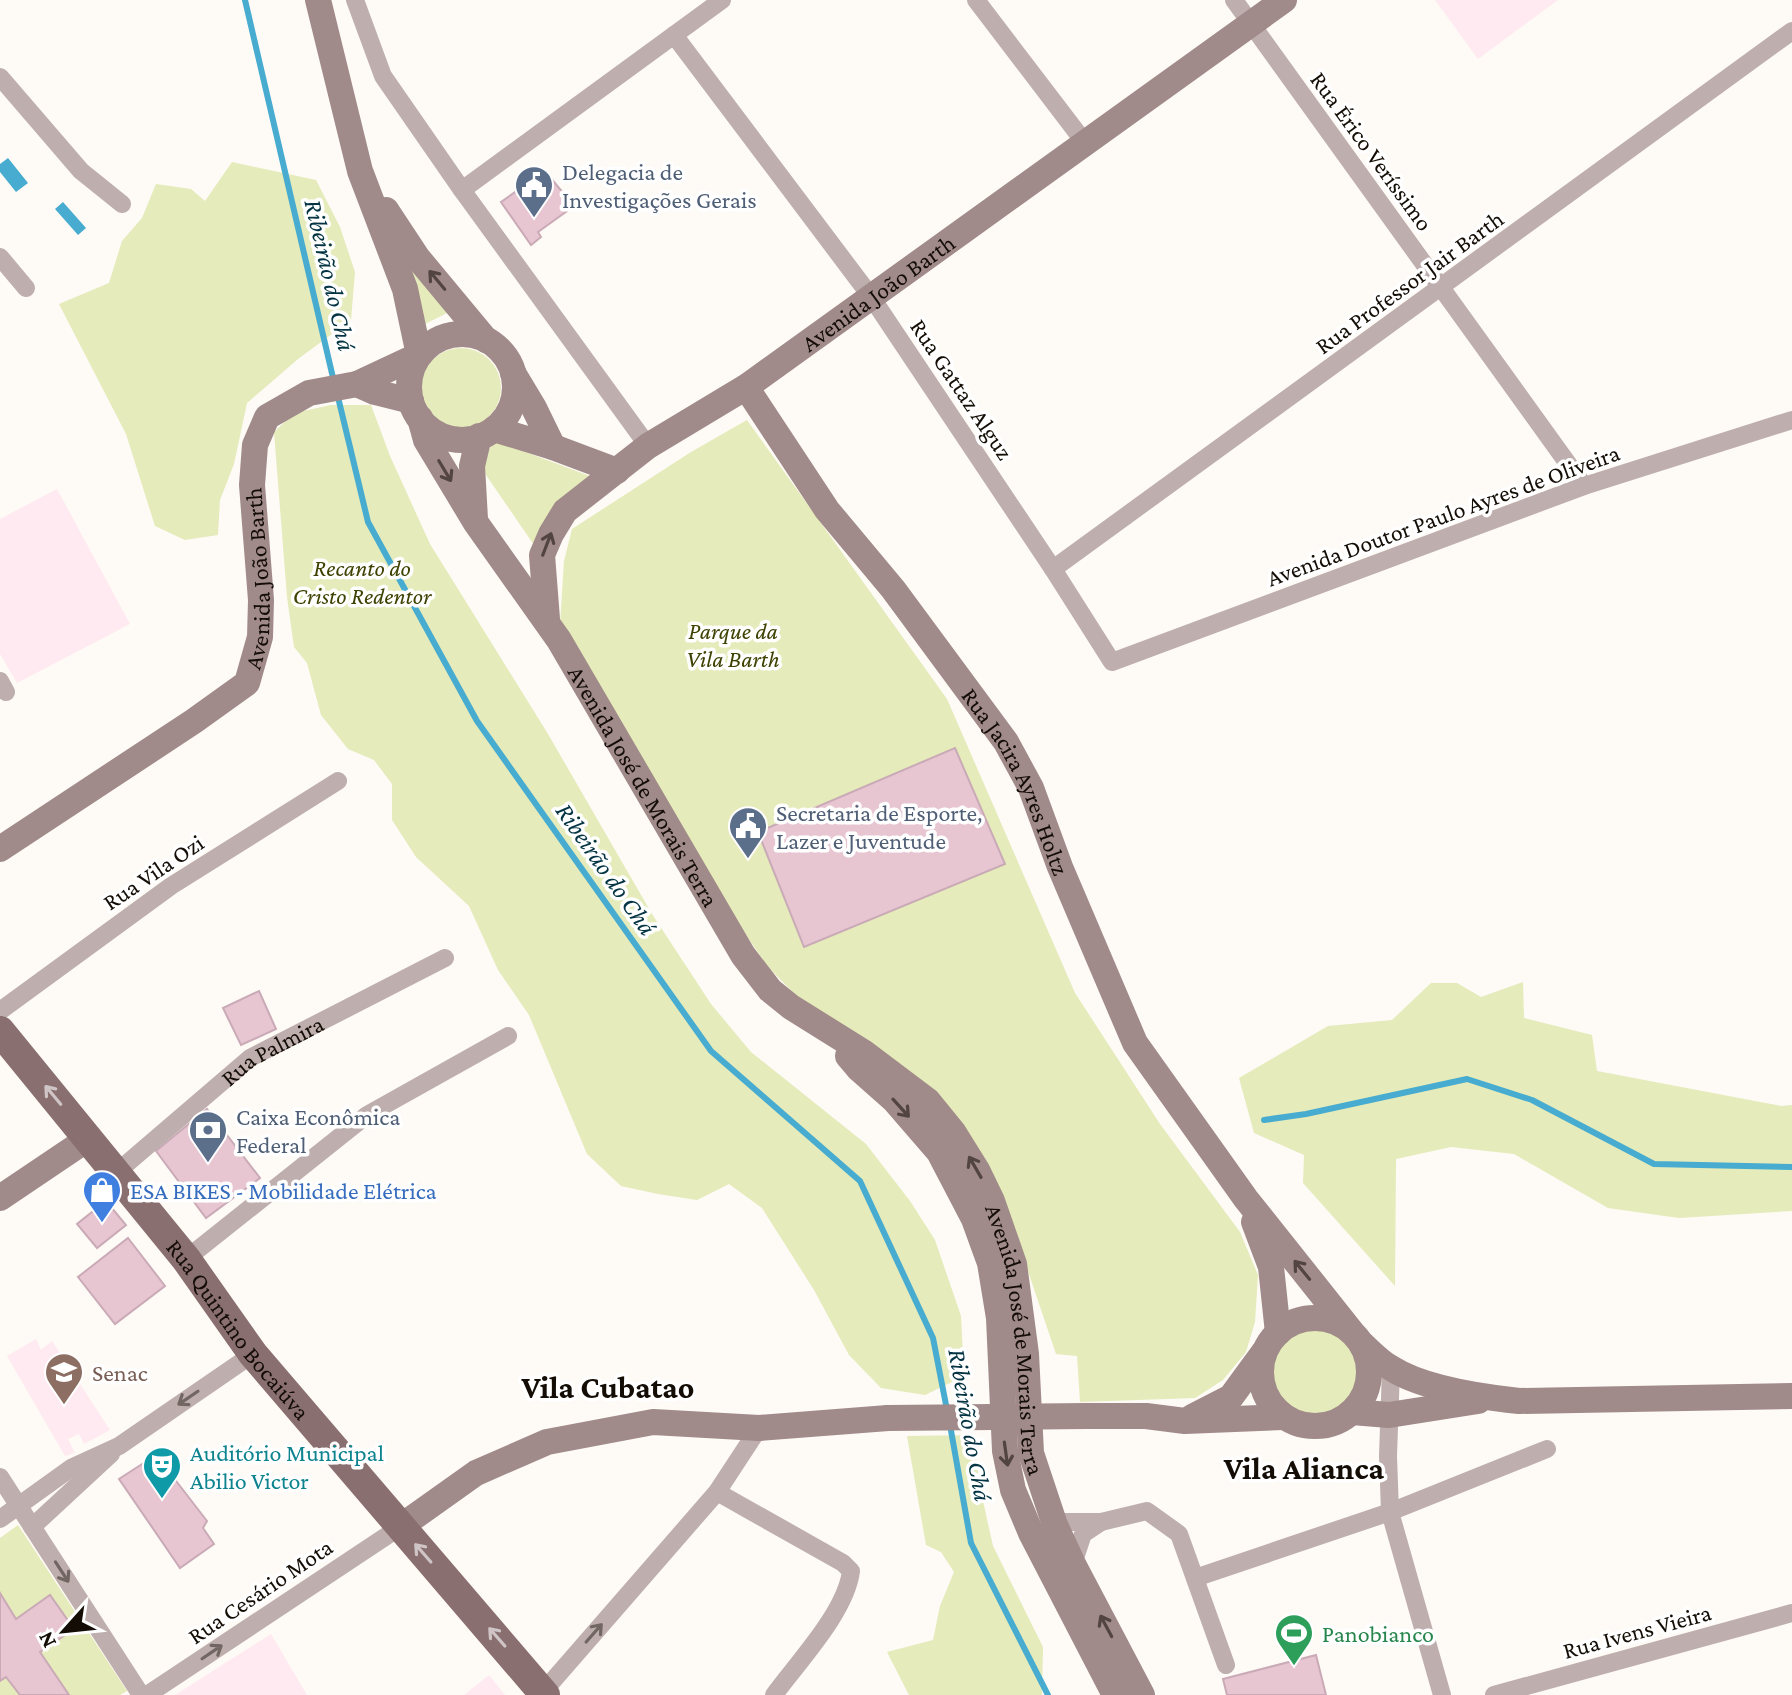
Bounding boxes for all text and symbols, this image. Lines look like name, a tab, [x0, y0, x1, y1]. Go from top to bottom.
street label: Rua Érico Veríssimo	[1305, 66, 1439, 236]
place label: Delegacia de Investigações Gerais	[562, 158, 757, 213]
public building icon: Delegacia de Investigações Gerais	[513, 164, 555, 219]
water label: Ribeirão do Chá	[298, 196, 362, 354]
street label: Rua Professor Jair Barth	[1310, 205, 1508, 359]
street label: Avenida João Barth	[796, 228, 960, 356]
one-way arrow	[428, 270, 445, 291]
street label: Rua Gattaz Alguz	[905, 314, 1019, 464]
street label: Avenida Doutor Paulo Ayres de Oliveira	[1263, 438, 1623, 592]
one-way arrow	[438, 459, 453, 483]
street label: Avenida João Barth	[238, 487, 275, 672]
one-way arrow	[541, 532, 555, 557]
park label: Recanto do Cristo Redentor	[293, 554, 432, 609]
park label: Parque da Vila Barth	[687, 617, 779, 672]
street label: Avenida José de Morais Terra	[563, 660, 725, 911]
street label: Rua Jacira Ayres Holtz	[957, 682, 1075, 879]
water label: Ribeirão do Chá	[550, 797, 663, 941]
place label: Secretaria de Esporte, Lazer e Juventude	[776, 799, 983, 854]
public building icon: Secretaria de Esporte, Lazer e Juventude	[727, 805, 769, 860]
street label: Rua Vila Ozi	[98, 829, 208, 915]
street label: Rua Palmira	[215, 1009, 328, 1091]
one-way arrow	[44, 1085, 62, 1106]
one-way arrow	[892, 1098, 910, 1118]
place label: Caixa Econômica Federal	[236, 1103, 400, 1158]
bank icon: Caixa Econômica Federal	[187, 1109, 229, 1164]
one-way arrow	[967, 1156, 983, 1179]
shop icon: ESA BIKES - Mobilidade Elétrica	[81, 1169, 123, 1224]
place label: ESA BIKES - Mobilidade Elétrica	[130, 1177, 437, 1204]
street label: Avenida José de Morais Terra	[981, 1200, 1051, 1478]
street label: Rua Quintino Bocaiúva	[161, 1233, 316, 1425]
one-way arrow	[1293, 1260, 1311, 1281]
water label: Ribeirão do Chá	[942, 1346, 998, 1504]
school or university icon: Senac	[43, 1351, 85, 1406]
place label: Senac	[92, 1359, 148, 1386]
district label: Vila Cubatao	[521, 1369, 694, 1405]
one-way arrow	[178, 1390, 200, 1407]
place label: Auditório Municipal Abilio Victor	[190, 1439, 384, 1494]
one-way arrow	[999, 1440, 1014, 1466]
theatre icon: Auditório Municipal Abilio Victor	[141, 1445, 183, 1500]
district label: Vila Alianca	[1223, 1450, 1385, 1486]
street label: Rua Cesário Mota	[183, 1533, 337, 1649]
one-way arrow	[414, 1544, 432, 1564]
one-way arrow	[53, 1561, 70, 1583]
north arrow	[24, 1591, 104, 1671]
street label: Rua Ivens Vieira	[1560, 1598, 1714, 1664]
sports icon: Panobianco	[1273, 1612, 1315, 1667]
one-way arrow	[1097, 1615, 1113, 1638]
place label: Panobianco	[1322, 1620, 1434, 1647]
one-way arrow	[585, 1624, 603, 1644]
text: N	[32, 1627, 61, 1652]
one-way arrow	[488, 1627, 506, 1647]
one-way arrow	[200, 1644, 222, 1660]

